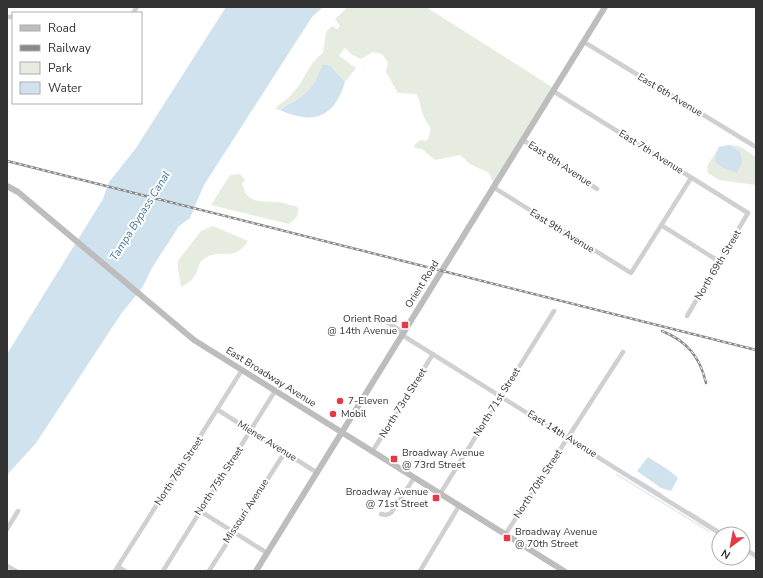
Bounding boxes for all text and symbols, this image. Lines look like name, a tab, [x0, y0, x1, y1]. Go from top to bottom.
legend	[12, 12, 142, 104]
text: Road	[48, 20, 76, 36]
text: Railway	[48, 40, 92, 56]
text: Park	[48, 60, 73, 76]
street label: East 6th Avenue	[635, 70, 705, 120]
text: Water	[48, 80, 82, 96]
street label: East 7th Avenue	[616, 127, 686, 177]
street label: East 8th Avenue	[525, 138, 595, 190]
water label: Tampa Bypass Canal	[106, 168, 174, 264]
street label: East 9th Avenue	[527, 206, 597, 256]
street label: North 69th Street	[692, 227, 745, 303]
street label: Orient Road	[402, 257, 442, 311]
place label: Orient Road @ 14th Avenue	[327, 312, 397, 338]
marker: Orient Road @ 14th Avenue	[400, 320, 410, 330]
street label: East Broadway Avenue	[223, 343, 319, 411]
street label: North 73rd Street	[376, 365, 430, 441]
street label: North 71st Street	[470, 365, 524, 439]
place label: 7-Eleven	[348, 394, 388, 408]
marker: 7-Eleven	[335, 396, 345, 406]
place label: Mobil	[341, 407, 366, 421]
street label: East 14th Avenue	[525, 407, 599, 461]
marker: Mobil	[328, 409, 338, 419]
street label: Miener Avenue	[235, 417, 299, 465]
street label: North 76th Street	[151, 433, 207, 508]
street label: North 75th Street	[191, 443, 247, 518]
place label: Broadway Avenue @ 73rd Street	[402, 446, 484, 472]
street label: North 70th Street	[510, 446, 566, 521]
marker: Broadway Avenue @ 73rd Street	[389, 454, 399, 464]
street label: Missouri Avenue	[220, 476, 272, 546]
place label: Broadway Avenue @ 71st Street	[346, 485, 428, 511]
marker: Broadway Avenue @ 71st Street	[431, 493, 441, 503]
place label: Broadway Avenue @ 70th Street	[515, 525, 597, 551]
north arrow	[711, 526, 751, 566]
marker: Broadway Avenue @ 70th Street	[502, 533, 512, 543]
text: N	[718, 546, 733, 563]

